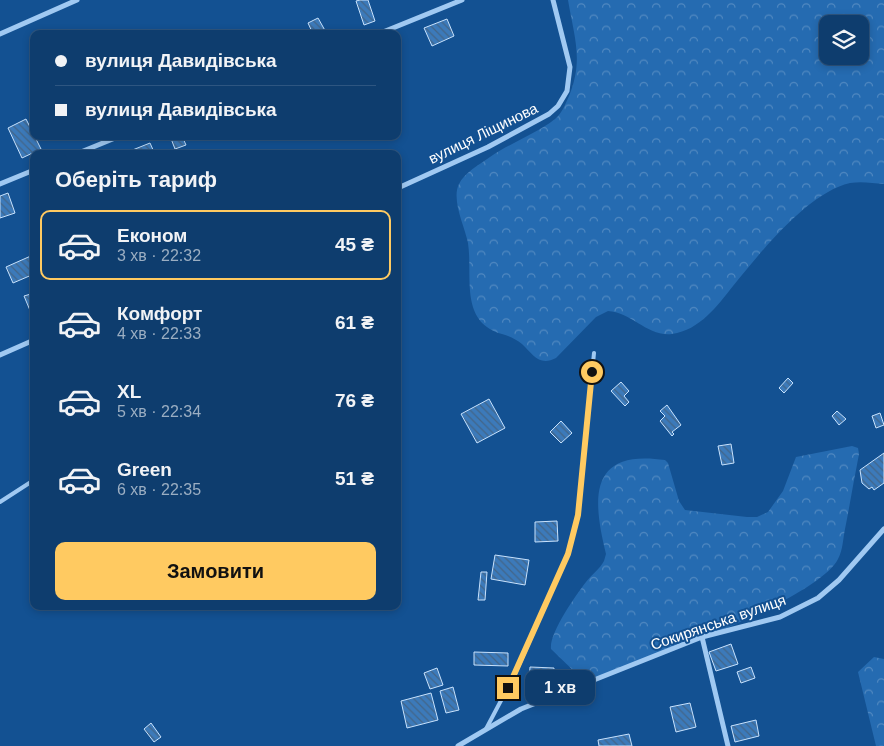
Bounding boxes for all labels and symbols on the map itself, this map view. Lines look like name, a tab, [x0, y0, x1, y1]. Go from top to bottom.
street label: вулиця Ліщинова	[426, 99, 541, 167]
route start	[581, 361, 603, 383]
street label: Сокирянська вулиця	[648, 591, 788, 653]
callout: 1 хв	[526, 670, 596, 706]
route end	[497, 677, 519, 699]

